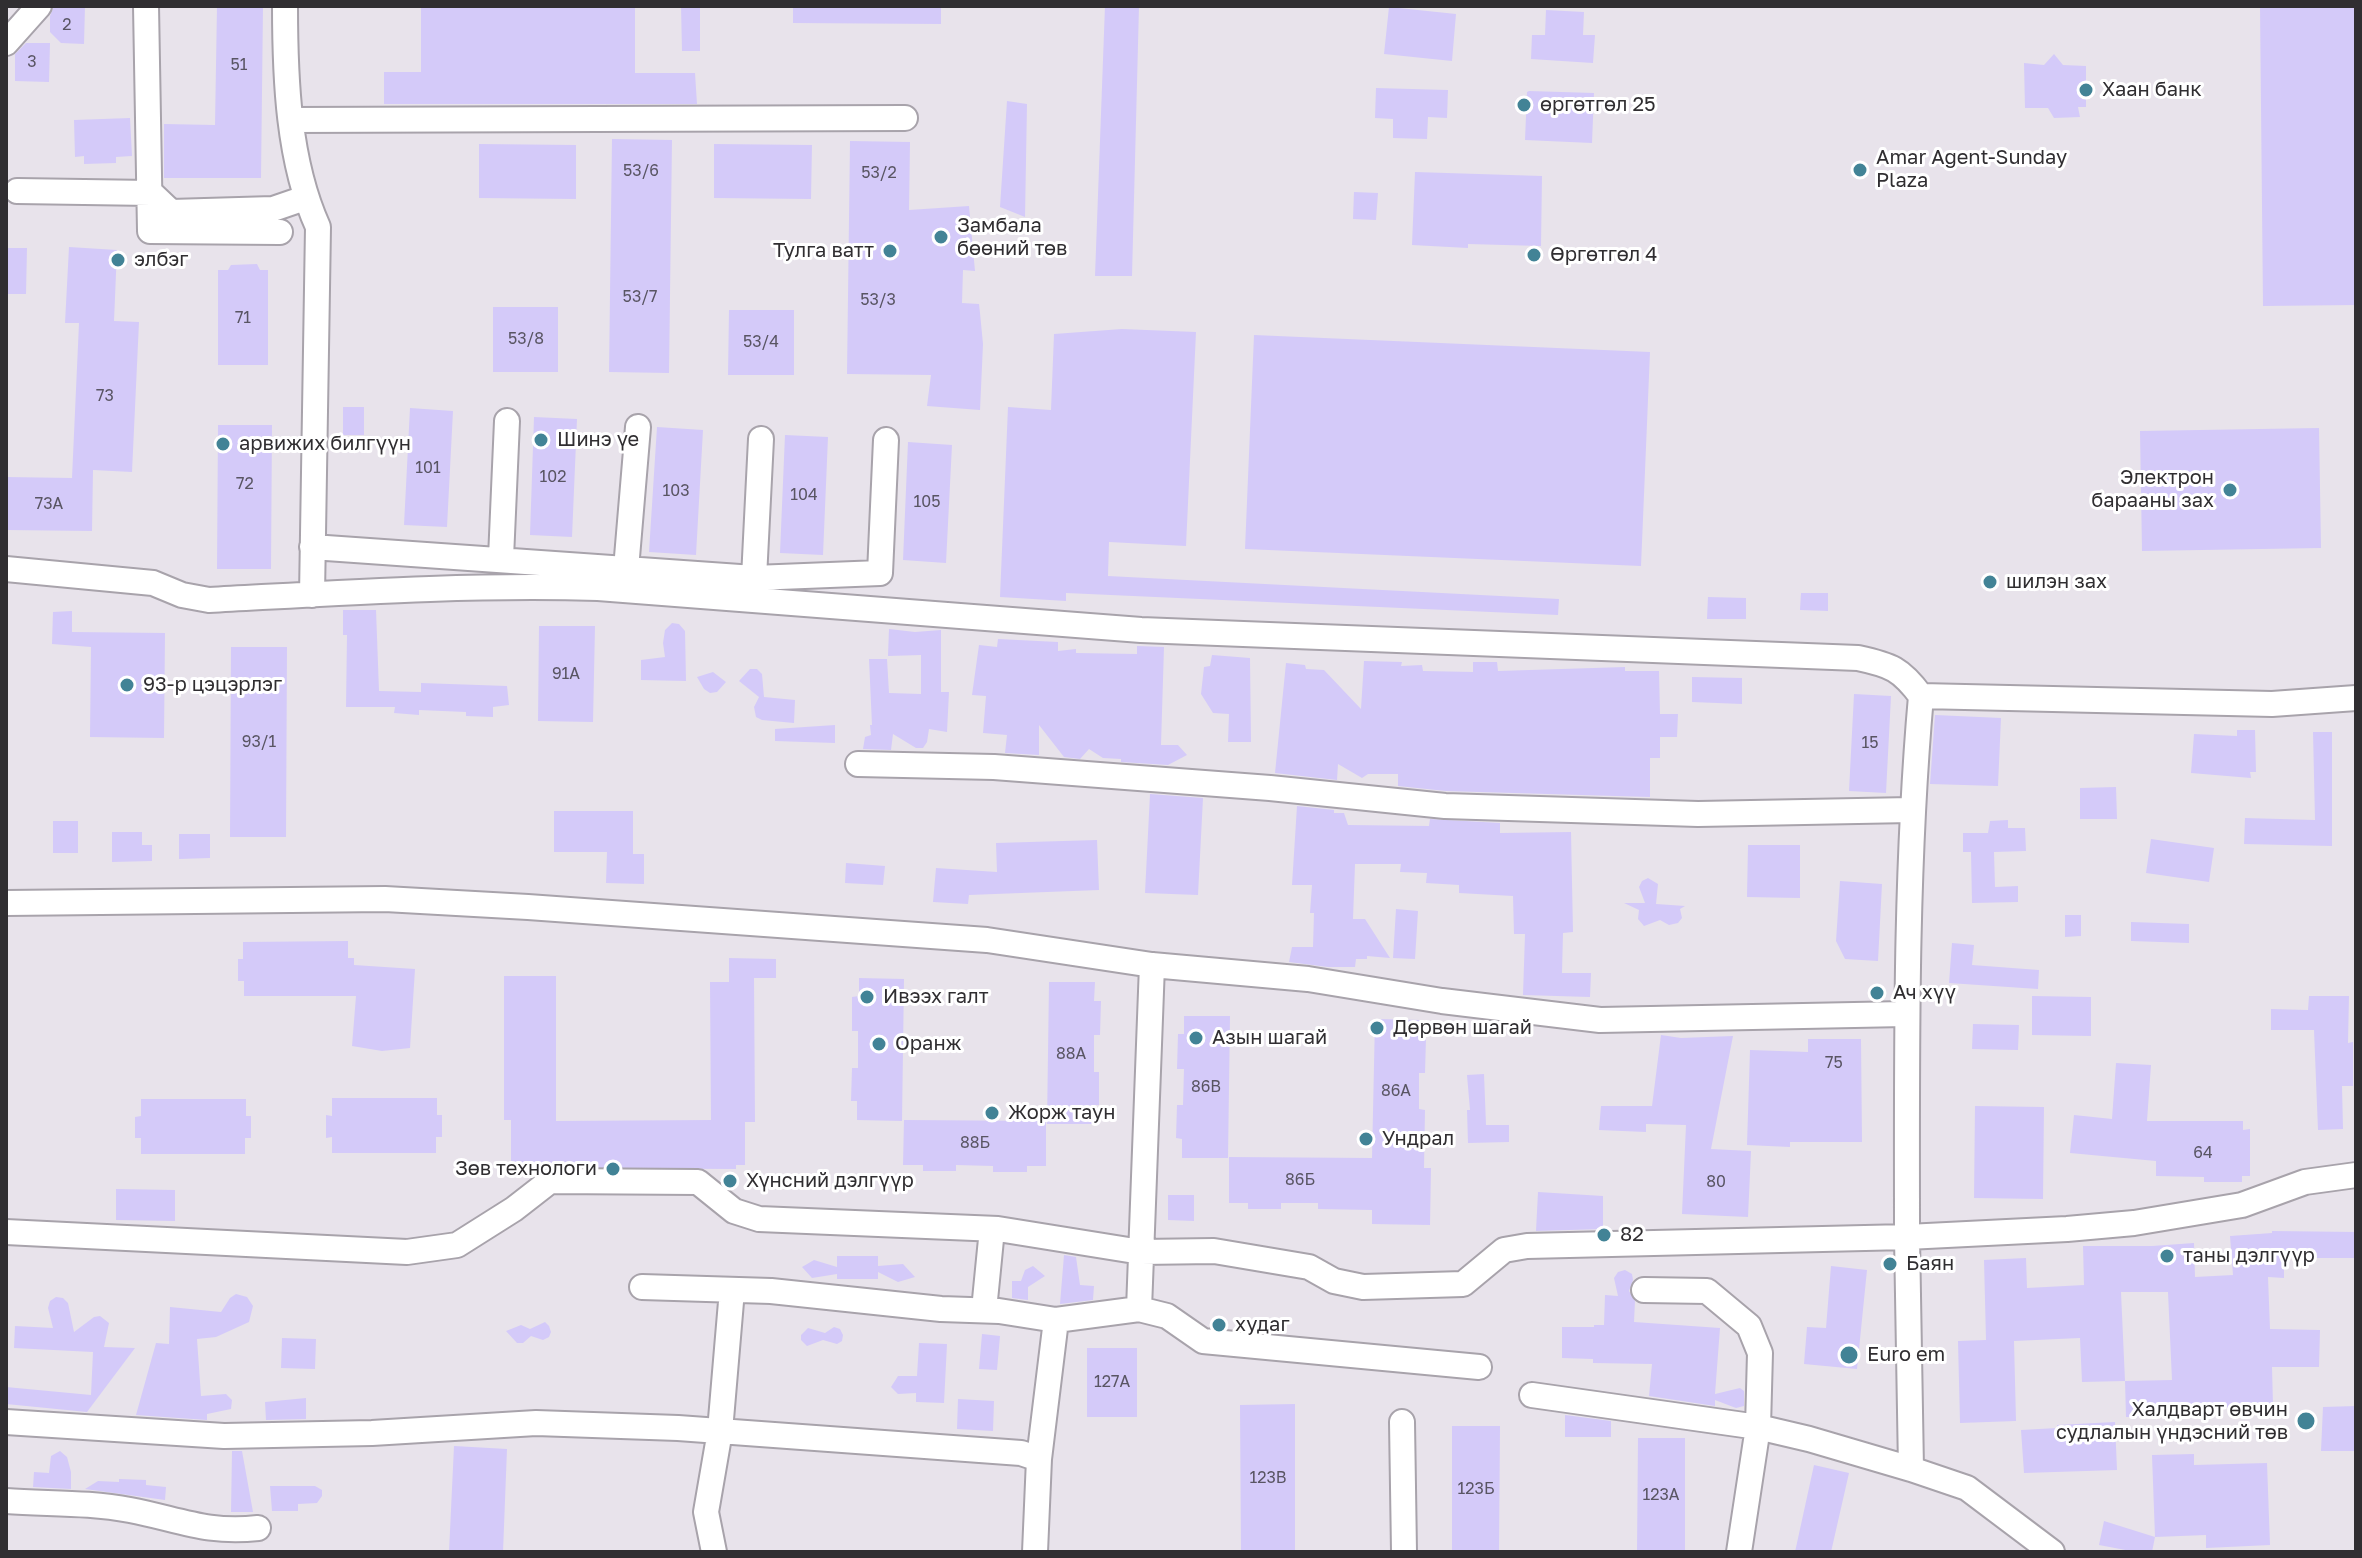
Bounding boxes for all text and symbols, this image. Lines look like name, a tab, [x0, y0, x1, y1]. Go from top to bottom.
house number: 2	[62, 15, 72, 35]
house number: 3	[27, 52, 37, 72]
house number: 51	[230, 55, 248, 75]
place label: Хаан банк	[2102, 78, 2202, 102]
marker: Хаан банк	[2077, 81, 2095, 99]
place label: өргөтгөл 25	[1540, 93, 1656, 117]
marker: өргөтгөл 25	[1515, 96, 1533, 114]
place label: Amar Agent-Sunday Plaza	[1876, 146, 2067, 193]
house number: 53/6	[623, 161, 659, 181]
marker: Amar Agent-Sunday Plaza	[1851, 161, 1869, 179]
house number: 53/2	[861, 163, 897, 183]
place label: Замбала бөөний төв	[957, 214, 1067, 261]
marker: Замбала бөөний төв	[932, 228, 950, 246]
place label: Тулга ватт	[773, 239, 874, 263]
marker: Тулга ватт	[881, 242, 899, 260]
place label: Өргөтгөл 4	[1550, 243, 1657, 267]
marker: Өргөтгөл 4	[1525, 246, 1543, 264]
place label: элбэг	[134, 248, 188, 272]
marker: элбэг	[109, 251, 127, 269]
house number: 53/7	[623, 287, 657, 307]
house number: 53/3	[860, 290, 896, 310]
house number: 71	[235, 308, 251, 328]
house number: 53/8	[508, 329, 544, 349]
house number: 53/4	[743, 332, 779, 352]
house number: 73	[96, 386, 114, 406]
place label: Шинэ үе	[557, 428, 639, 452]
marker: Шинэ үе	[532, 431, 550, 449]
place label: арвижих билгүүн	[239, 432, 411, 456]
marker: арвижих билгүүн	[214, 435, 232, 453]
house number: 101	[415, 458, 441, 478]
place label: Электрон барааны зах	[2091, 466, 2214, 513]
house number: 102	[540, 467, 566, 487]
house number: 72	[236, 474, 254, 494]
house number: 103	[662, 481, 690, 501]
marker: Электрон барааны зах	[2221, 481, 2239, 499]
house number: 104	[790, 485, 818, 505]
house number: 105	[914, 492, 940, 512]
house number: 73А	[35, 494, 63, 514]
place label: шилэн зах	[2006, 570, 2107, 594]
marker: шилэн зах	[1981, 573, 1999, 591]
house number: 91A	[552, 664, 580, 684]
place label: 93-р цэцэрлэг	[143, 673, 282, 697]
marker: 93-р цэцэрлэг	[118, 676, 136, 694]
house number: 93/1	[242, 732, 276, 752]
house number: 15	[1861, 733, 1879, 753]
place label: Ач хүү	[1893, 981, 1956, 1005]
marker: Ач хүү	[1868, 984, 1886, 1002]
place label: Ивээх галт	[883, 985, 988, 1009]
marker: Ивээх галт	[858, 988, 876, 1006]
place label: Дөрвөн шагай	[1393, 1016, 1532, 1040]
marker: Дөрвөн шагай	[1368, 1019, 1386, 1037]
place label: Азын шагай	[1212, 1026, 1327, 1050]
marker: Азын шагай	[1187, 1029, 1205, 1047]
place label: Оранж	[895, 1032, 962, 1056]
marker: Оранж	[870, 1035, 888, 1053]
house number: 88А	[1056, 1044, 1086, 1064]
house number: 75	[1825, 1053, 1843, 1073]
house number: 86В	[1191, 1077, 1221, 1097]
house number: 86А	[1381, 1081, 1411, 1101]
place label: Жорж таун	[1008, 1101, 1115, 1125]
marker: Жорж таун	[983, 1104, 1001, 1122]
place label: Ундрал	[1382, 1127, 1454, 1151]
marker: Ундрал	[1357, 1130, 1375, 1148]
house number: 88Б	[960, 1133, 990, 1153]
house number: 64	[2193, 1143, 2213, 1163]
place label: Зөв технологи	[455, 1157, 597, 1181]
marker: Зөв технологи	[604, 1160, 622, 1178]
place label: Хүнсний дэлгүүр	[746, 1169, 914, 1193]
house number: 86Б	[1285, 1170, 1315, 1190]
marker: Хүнсний дэлгүүр	[721, 1172, 739, 1190]
house number: 80	[1706, 1172, 1726, 1192]
place label: 82	[1620, 1223, 1644, 1247]
marker: 82	[1595, 1226, 1613, 1244]
place label: таны дэлгүүр	[2183, 1244, 2315, 1268]
marker: таны дэлгүүр	[2158, 1247, 2176, 1265]
place label: Баян	[1906, 1252, 1954, 1276]
marker: Баян	[1881, 1255, 1899, 1273]
place label: худаг	[1235, 1313, 1290, 1337]
marker: худаг	[1210, 1316, 1228, 1334]
place label: Euro em	[1867, 1343, 1945, 1367]
marker: Euro em	[1838, 1344, 1860, 1366]
house number: 127А	[1094, 1372, 1130, 1392]
place label: Халдварт өвчин судлалын үндэсний төв	[2056, 1398, 2288, 1445]
marker: Халдварт өвчин судлалын үндэсний төв	[2295, 1410, 2317, 1432]
house number: 123В	[1249, 1468, 1287, 1488]
house number: 123Б	[1457, 1479, 1495, 1499]
house number: 123А	[1642, 1485, 1680, 1505]

